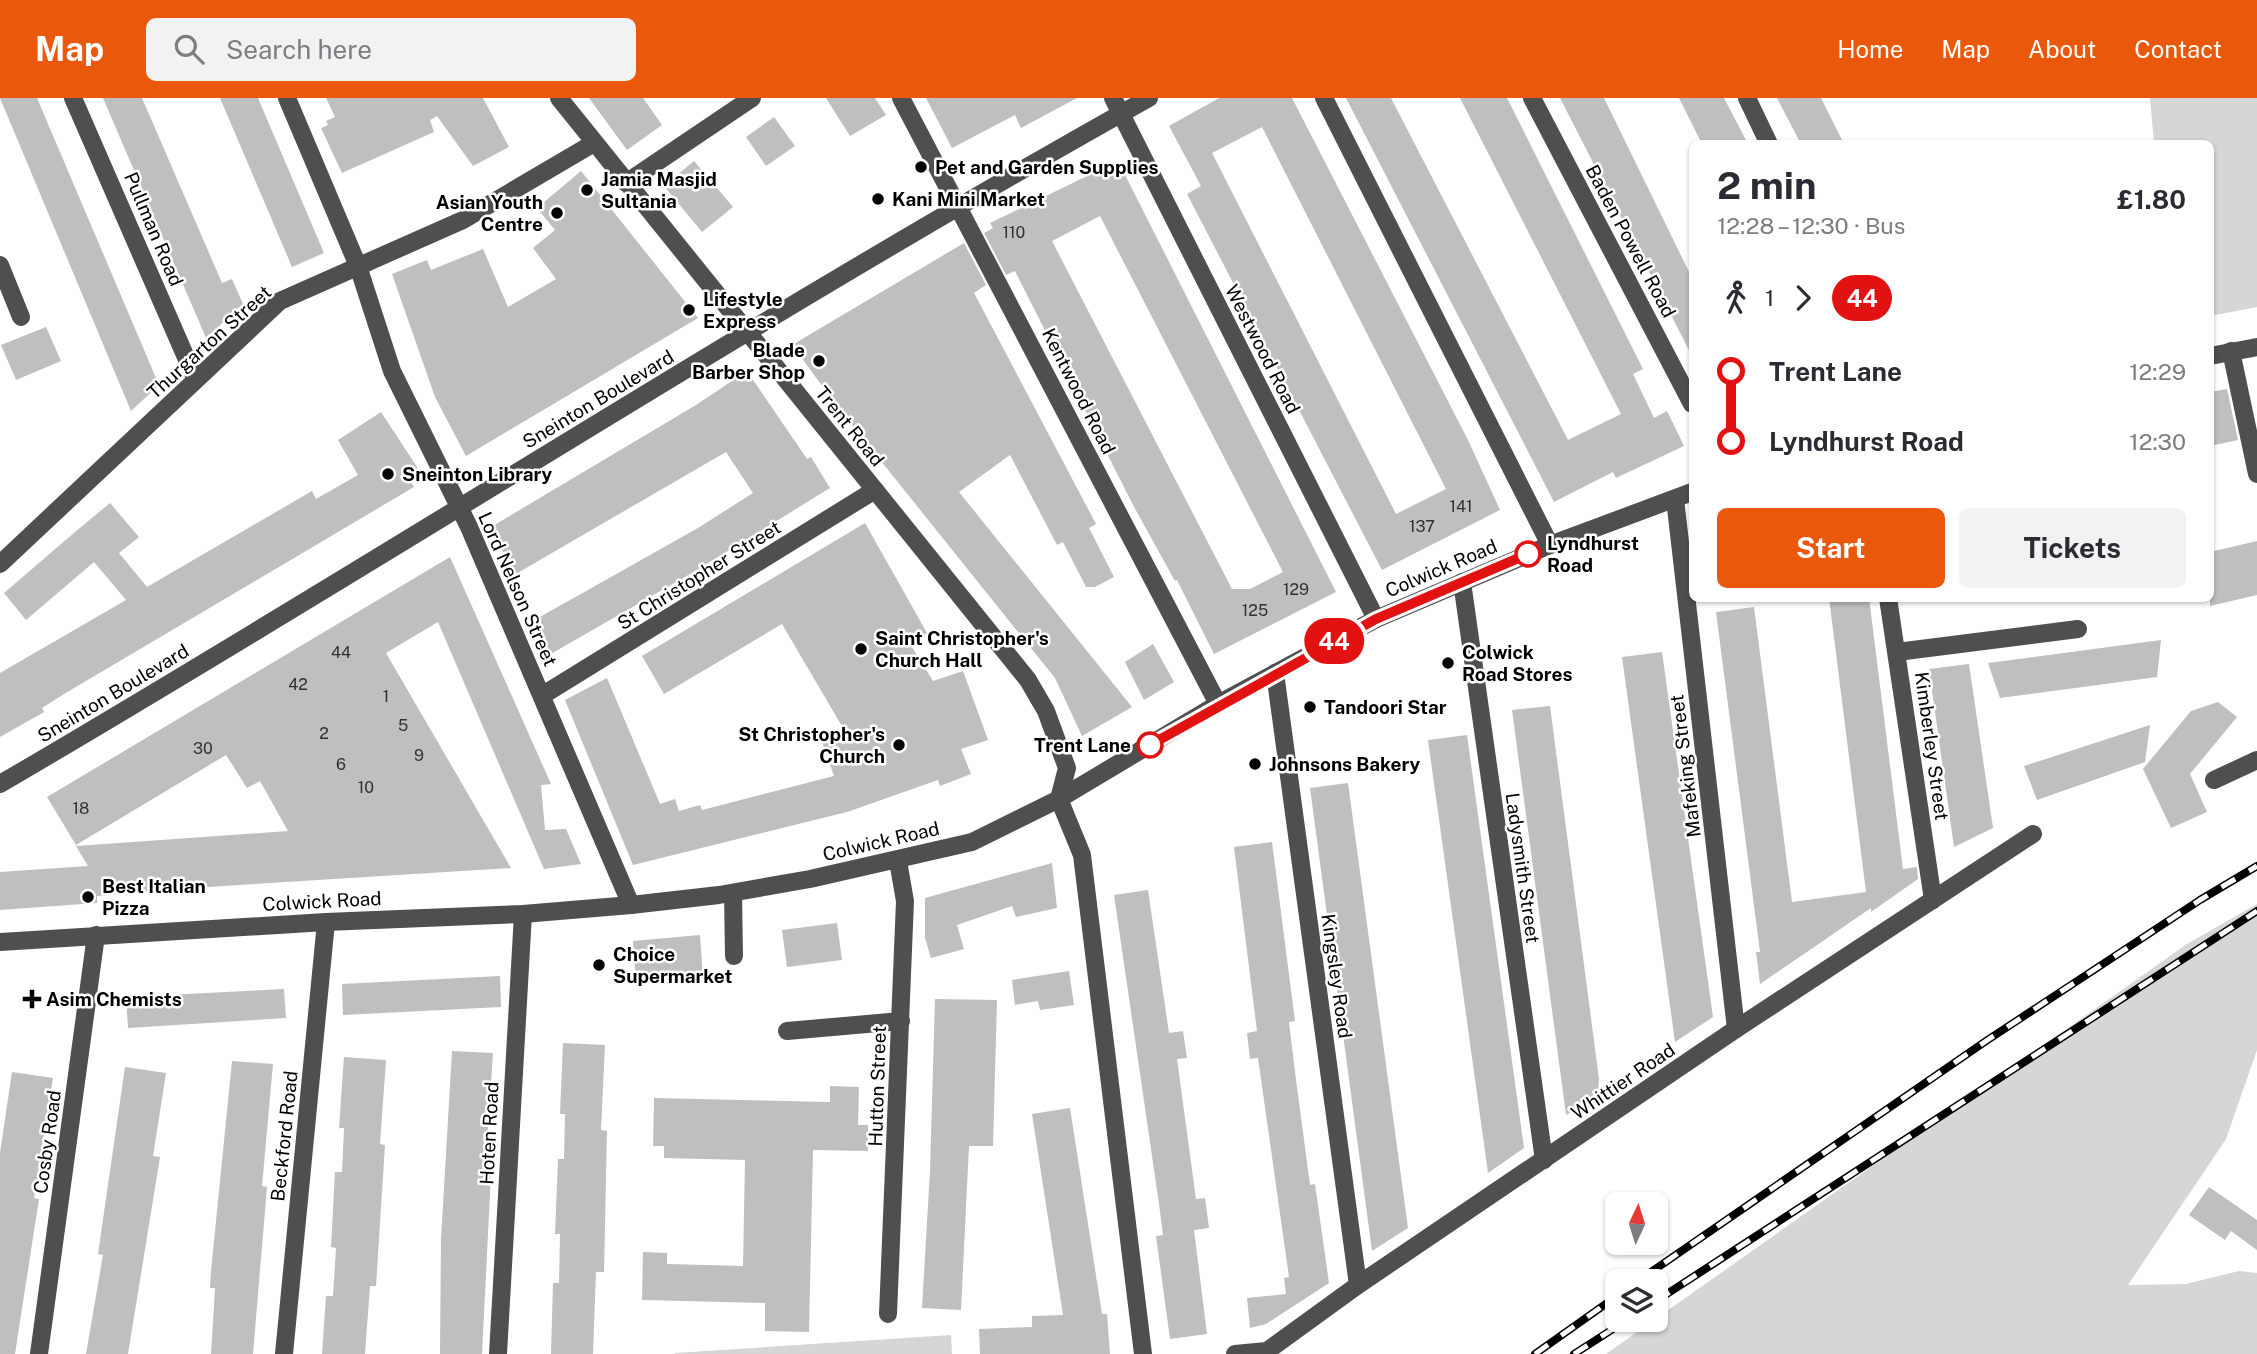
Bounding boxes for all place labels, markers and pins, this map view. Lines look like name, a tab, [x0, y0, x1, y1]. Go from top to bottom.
place label: Pet and Garden Supplies	[935, 156, 1159, 178]
marker: Pet and Garden Supplies	[913, 159, 929, 175]
place label: Jamia Masjid Sultania	[601, 168, 717, 212]
marker: Jamia Masjid Sultania	[579, 182, 595, 198]
place label: Kani Mini Market	[892, 188, 1045, 210]
place label: Asian Youth Centre	[436, 191, 543, 235]
marker: Kani Mini Market	[870, 191, 886, 207]
marker: Asian Youth Centre	[549, 205, 565, 221]
place label: Lifestyle Express	[703, 288, 783, 332]
marker: Lifestyle Express	[681, 302, 697, 318]
place label: Blade Barber Shop	[692, 339, 805, 383]
marker: Blade Barber Shop	[811, 353, 827, 369]
place label: Sneinton Library	[402, 463, 553, 485]
marker: Sneinton Library	[380, 466, 396, 482]
place label: Lyndhurst Road	[1547, 532, 1639, 576]
marker: Lyndhurst Road	[1515, 541, 1541, 567]
place label: Saint Christopher's Church Hall	[875, 627, 1049, 671]
marker: Saint Christopher's Church Hall	[853, 641, 869, 657]
place label: Colwick Road Stores	[1462, 641, 1573, 685]
marker: Colwick Road Stores	[1440, 655, 1456, 671]
place label: Tandoori Star	[1324, 696, 1447, 718]
marker: Tandoori Star	[1302, 699, 1318, 715]
place label: St Christopher's Church	[738, 723, 885, 767]
marker: Trent Lane	[1137, 732, 1163, 758]
place label: Trent Lane	[1034, 734, 1131, 756]
marker: St Christopher's Church	[891, 737, 907, 753]
place label: Johnsons Bakery	[1269, 753, 1421, 775]
marker: Johnsons Bakery	[1247, 756, 1263, 772]
place label: Best Italian Pizza	[102, 875, 206, 919]
marker: Best Italian Pizza	[80, 889, 96, 905]
place label: Choice Supermarket	[613, 943, 733, 987]
marker: Choice Supermarket	[591, 957, 607, 973]
place label: Asim Chemists	[46, 988, 182, 1010]
marker: Asim Chemists	[24, 991, 40, 1007]

